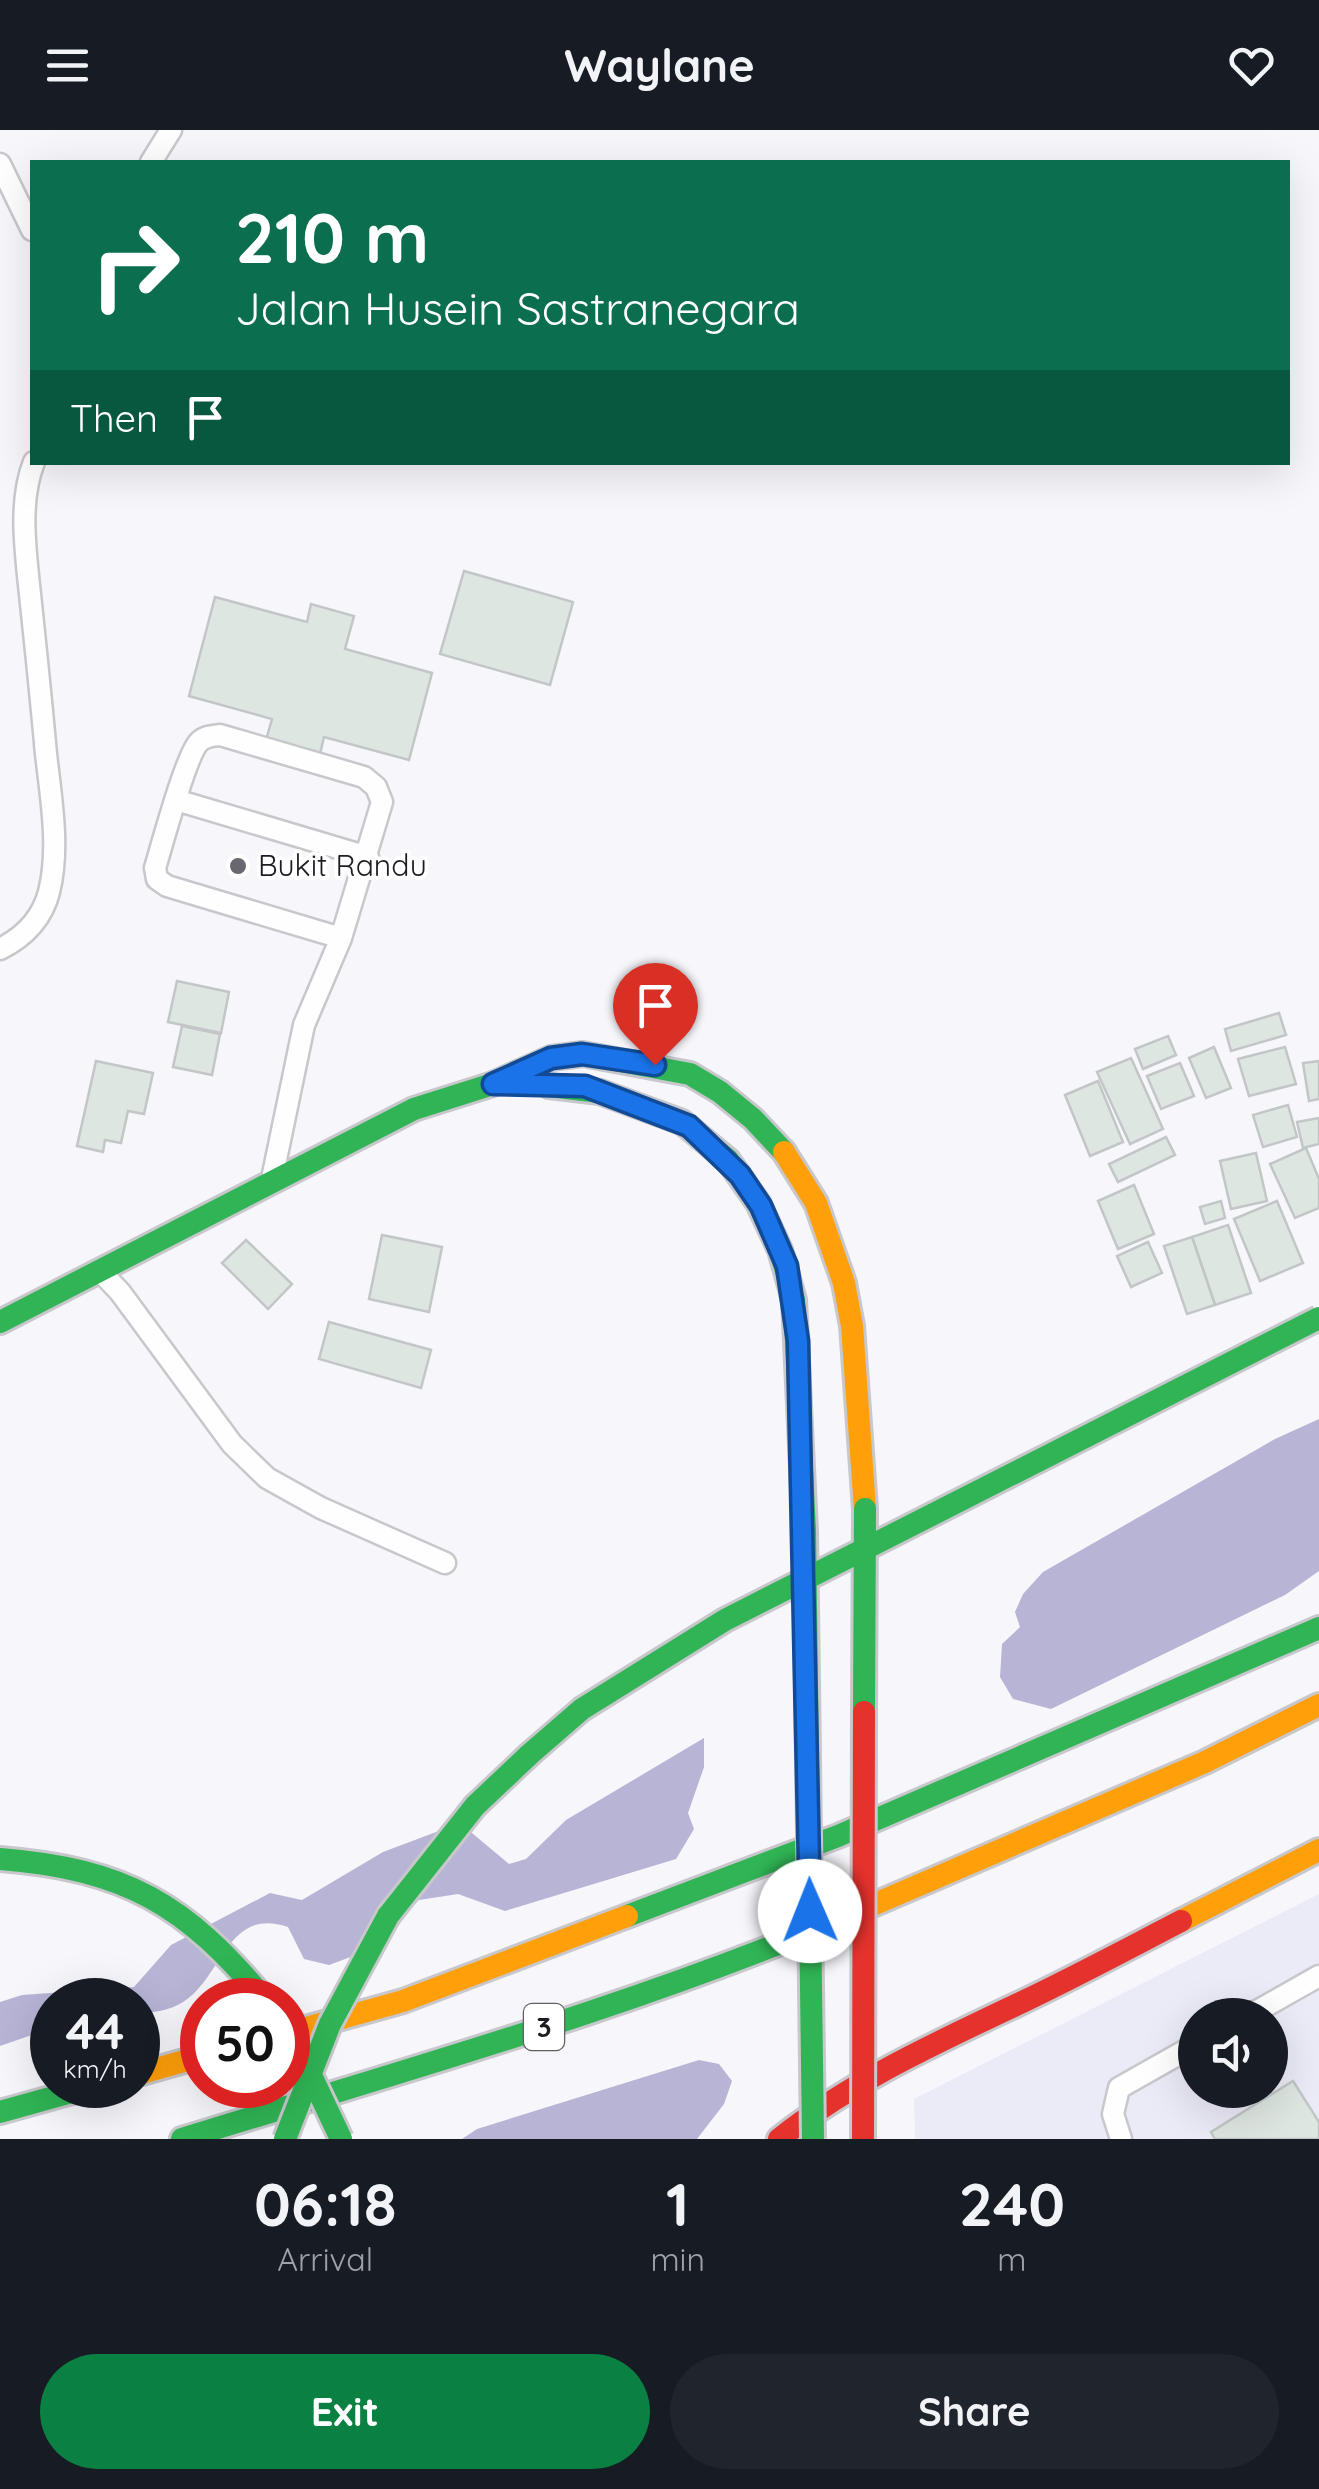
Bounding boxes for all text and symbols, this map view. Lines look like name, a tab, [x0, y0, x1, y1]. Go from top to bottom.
text: Waylane	[564, 37, 755, 93]
icon: menu	[40, 38, 95, 93]
icon: heart	[1224, 38, 1279, 93]
text: 210 m	[235, 193, 429, 281]
icon: right	[70, 200, 200, 330]
text: Jalan Husein Sastranegara	[235, 280, 800, 336]
icon: arrive	[178, 390, 233, 445]
text: Then	[70, 394, 158, 442]
place label: Bukit Randu	[258, 846, 427, 884]
marker: Bukit Randu	[227, 855, 249, 877]
pin	[613, 963, 698, 1066]
icon: arrive	[628, 978, 683, 1033]
position arrow	[758, 1859, 862, 1963]
speed limit sign: 50	[180, 1978, 310, 2108]
map controls	[1178, 1998, 1288, 2108]
button: sound	[1178, 1998, 1288, 2108]
text: 44	[66, 1999, 124, 2062]
road number: 3	[524, 2004, 564, 2050]
text: km/h	[63, 2053, 127, 2084]
text: 06:18	[254, 2166, 397, 2241]
text: 1	[666, 2166, 689, 2241]
text: 240	[959, 2166, 1065, 2241]
text: Arrival	[277, 2239, 373, 2279]
text: min	[650, 2239, 705, 2279]
text: m	[997, 2239, 1027, 2279]
button: Exit	[40, 2354, 650, 2469]
button: Share	[670, 2354, 1279, 2469]

